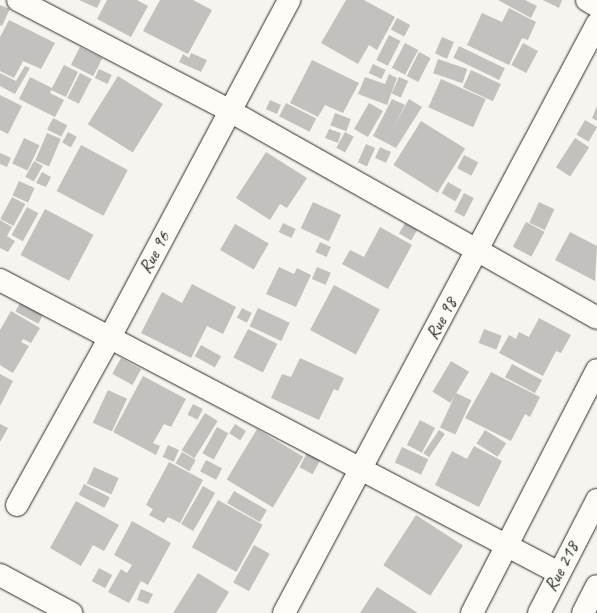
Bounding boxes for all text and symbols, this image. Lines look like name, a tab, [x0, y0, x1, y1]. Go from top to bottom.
street label: Rue 96	[134, 228, 176, 278]
street label: Rue 98	[421, 294, 463, 344]
street label: Rue 218	[540, 538, 584, 596]

